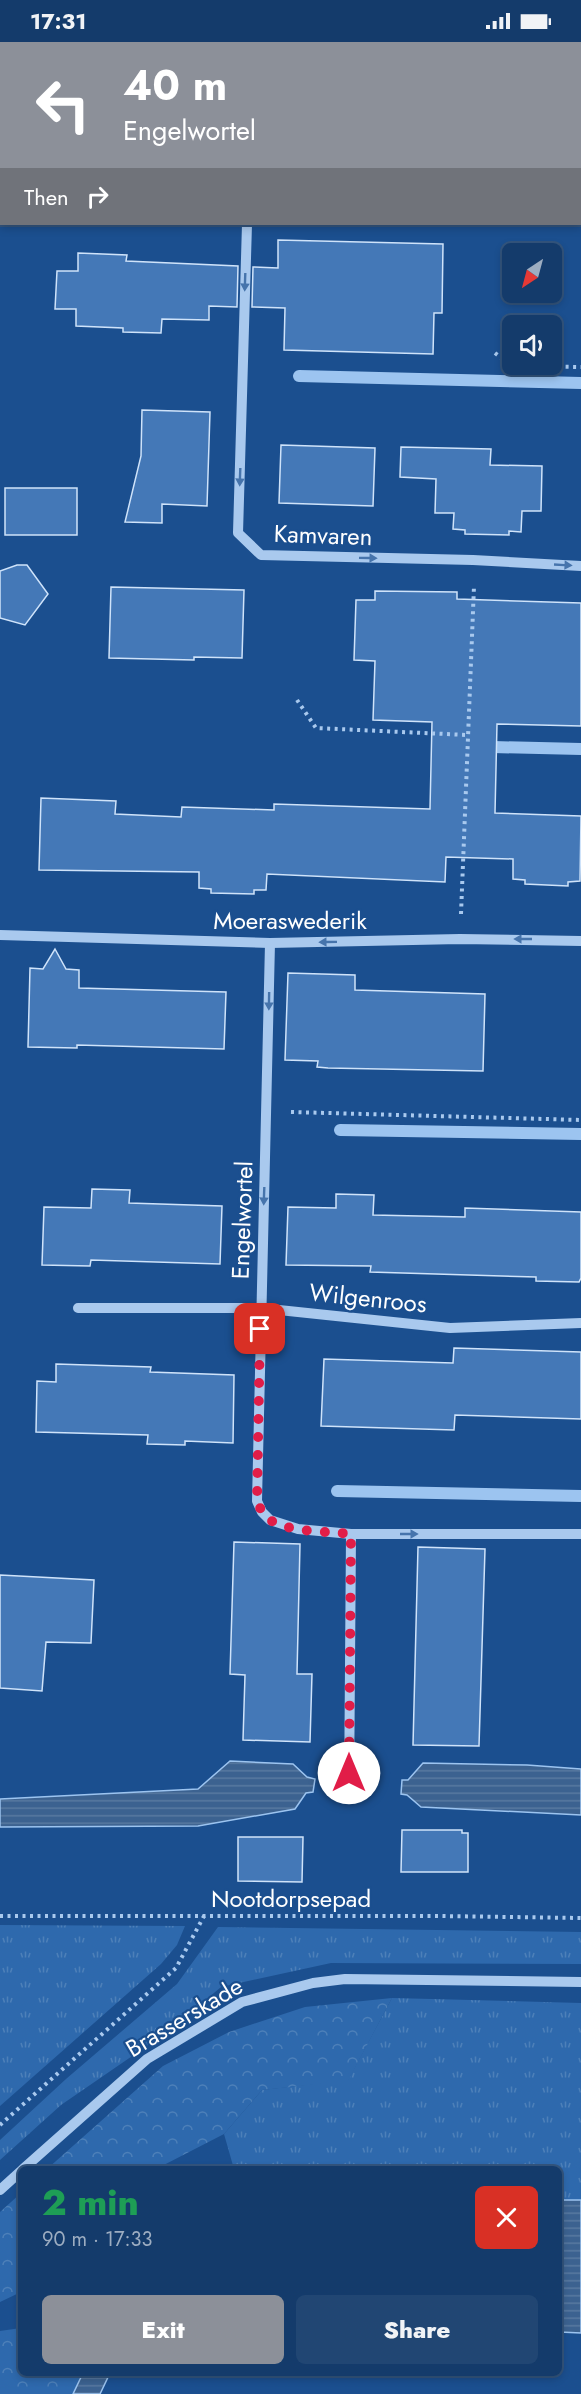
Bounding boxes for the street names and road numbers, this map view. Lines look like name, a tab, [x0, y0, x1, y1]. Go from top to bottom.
street label: Kamvaren	[273, 516, 373, 554]
street label: Moeraswederik	[213, 903, 367, 938]
street label: Engelwortel	[222, 1160, 262, 1280]
street label: Wilgenroos	[308, 1274, 428, 1322]
street label: Nootdorpsepad	[211, 1881, 371, 1916]
street label: Brasserskade	[119, 1968, 249, 2066]

